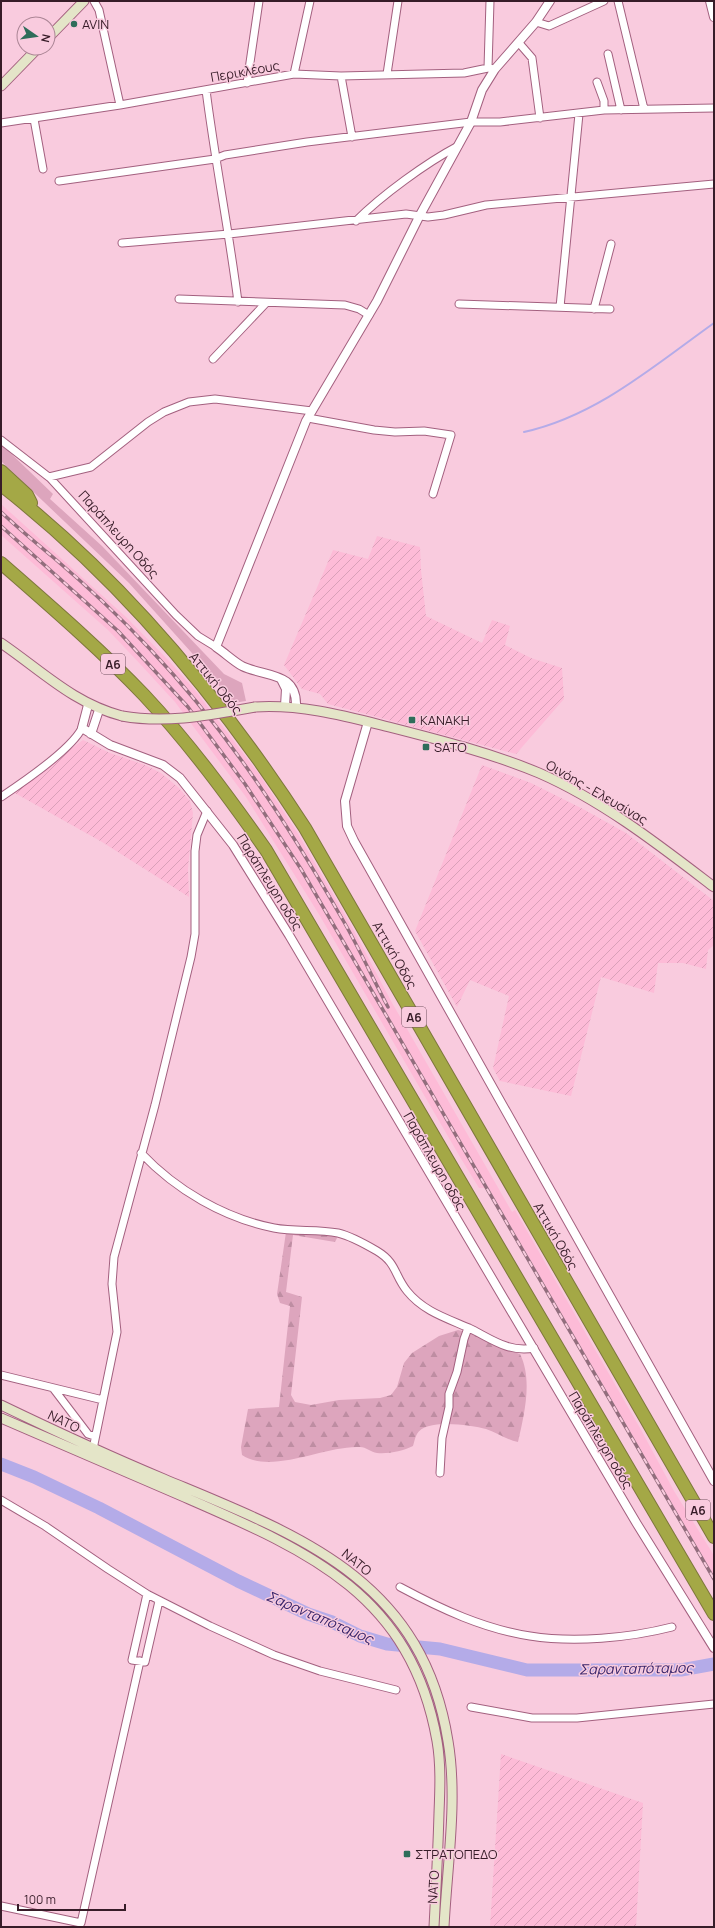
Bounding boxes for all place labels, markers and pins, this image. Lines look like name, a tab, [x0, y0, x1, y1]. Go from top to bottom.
place label: AVIN	[82, 15, 109, 33]
marker: AVIN	[69, 19, 79, 29]
place label: ΚΑΝΑΚΗ	[420, 711, 470, 729]
marker: ΚΑΝΑΚΗ	[407, 715, 417, 725]
place label: SATO	[434, 738, 467, 756]
marker: SATO	[421, 742, 431, 752]
place label: ΣΤΡΑΤΟΠΕΔΟ	[415, 1845, 498, 1863]
marker: ΣΤΡΑΤΟΠΕΔΟ	[402, 1849, 412, 1859]

